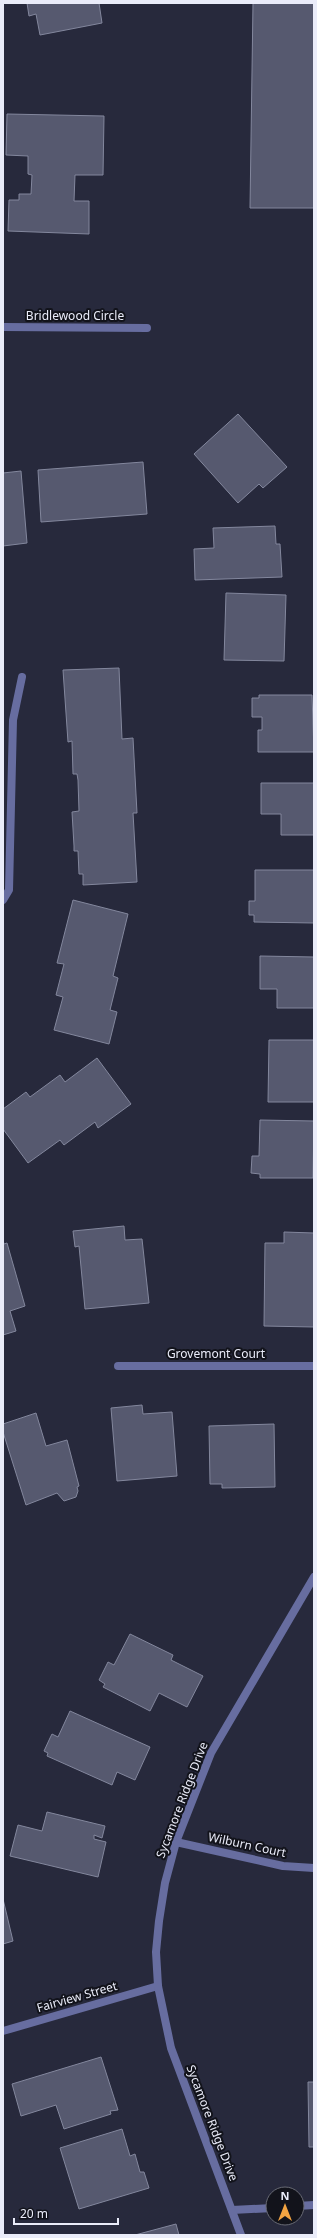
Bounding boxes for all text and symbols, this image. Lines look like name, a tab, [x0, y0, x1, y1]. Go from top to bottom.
street label: Bridlewood Circle	[26, 307, 124, 324]
street label: Grovemont Court	[167, 1345, 266, 1362]
street label: Sycamore Ridge Drive	[152, 1739, 212, 1860]
street label: Wilburn Court	[207, 1828, 288, 1861]
street label: Fairview Street	[35, 1977, 120, 2016]
street label: Sycamore Ridge Drive	[182, 2062, 243, 2184]
north arrow	[265, 2186, 305, 2226]
text: N	[281, 2188, 289, 2203]
scale bar	[14, 2200, 118, 2226]
text: 20 m	[20, 2205, 48, 2222]

